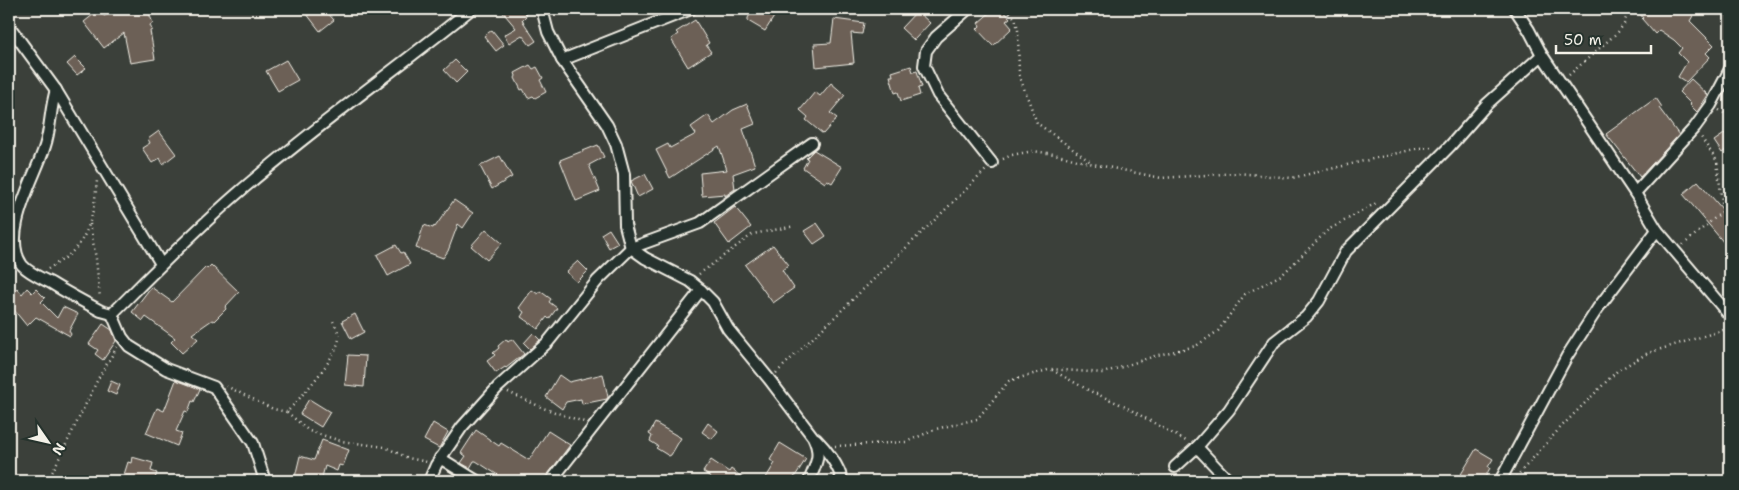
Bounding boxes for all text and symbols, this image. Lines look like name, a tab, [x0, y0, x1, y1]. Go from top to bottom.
scale bar	[1556, 22, 1652, 54]
text: 50 m	[1564, 30, 1602, 50]
north arrow	[22, 418, 72, 468]
text: N	[48, 440, 69, 459]

